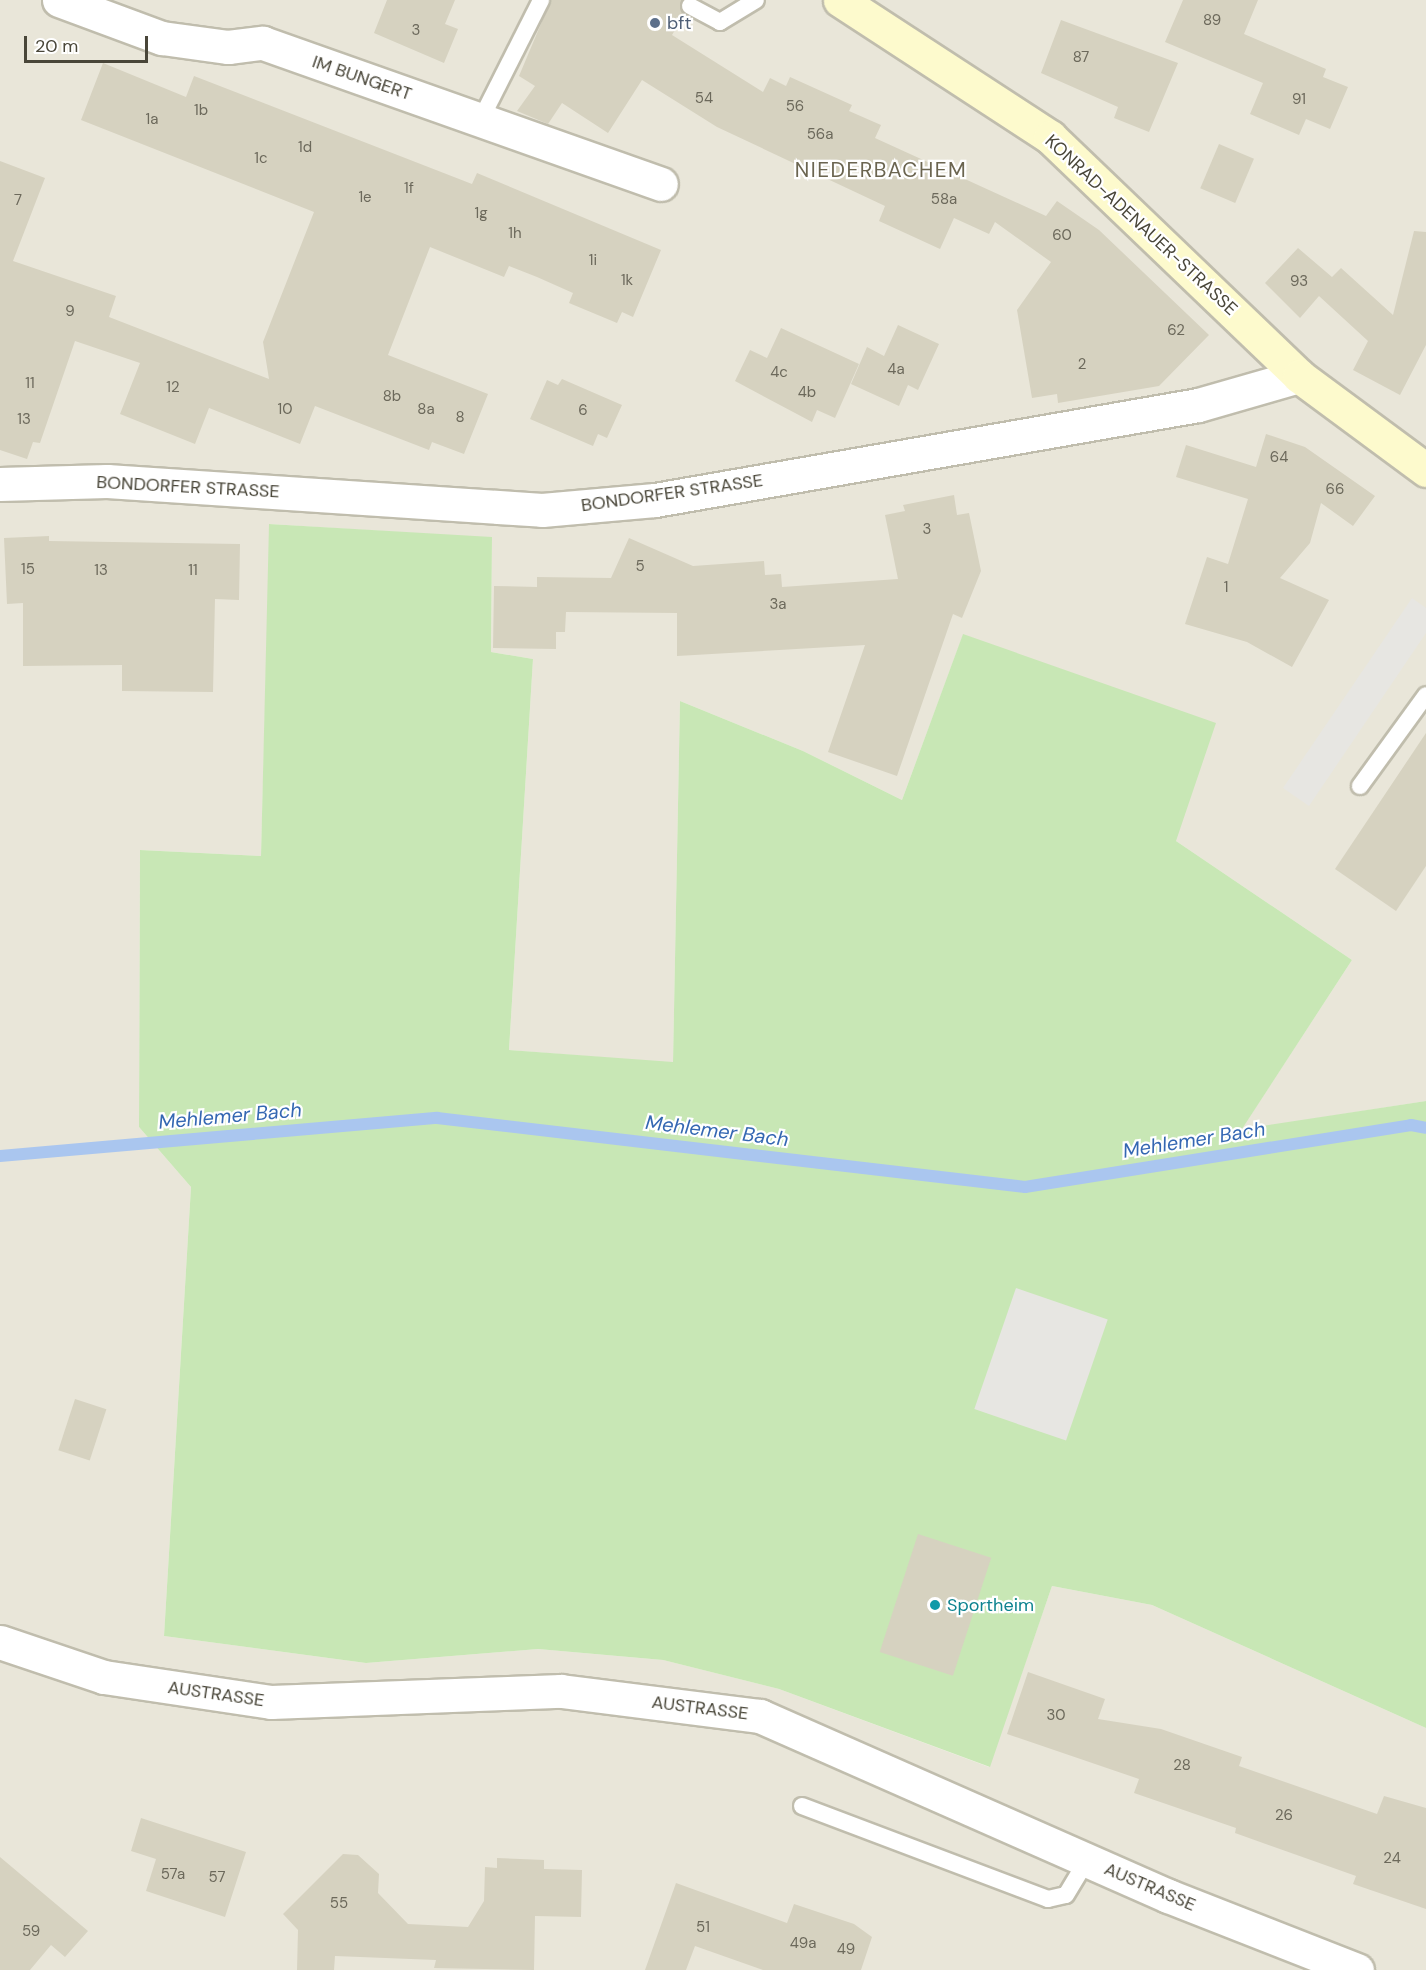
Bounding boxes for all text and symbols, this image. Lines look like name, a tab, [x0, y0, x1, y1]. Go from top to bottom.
place label: bft	[667, 12, 691, 34]
house number: 89	[1203, 12, 1221, 30]
marker: bft	[648, 16, 662, 30]
house number: 3	[412, 22, 420, 40]
scale bar	[27, 24, 152, 62]
text: 20 m	[35, 34, 78, 58]
house number: 87	[1073, 49, 1089, 67]
street label: IM BUNGERT	[309, 51, 415, 105]
house number: 54	[695, 90, 713, 108]
house number: 91	[1292, 91, 1306, 109]
house number: 56	[786, 98, 804, 116]
house number: 1b	[194, 102, 208, 120]
house number: 1a	[146, 111, 158, 129]
house number: 56a	[807, 126, 833, 144]
street label: KONRAD-ADENAUER-STRASSE	[1040, 130, 1242, 320]
house number: 1d	[298, 139, 312, 157]
house number: 1c	[254, 150, 268, 168]
district label: NIEDERBACHEM	[795, 157, 967, 183]
house number: 1f	[404, 180, 414, 198]
house number: 1e	[358, 189, 372, 207]
house number: 58a	[931, 191, 957, 209]
house number: 7	[14, 192, 22, 210]
house number: 1g	[474, 205, 488, 223]
house number: 1h	[508, 225, 522, 243]
house number: 60	[1052, 227, 1072, 245]
house number: 1i	[589, 252, 597, 270]
house number: 1k	[621, 272, 633, 290]
house number: 93	[1290, 273, 1308, 291]
house number: 9	[65, 303, 75, 321]
house number: 62	[1167, 322, 1185, 340]
house number: 2	[1078, 356, 1086, 374]
house number: 4a	[887, 361, 905, 379]
house number: 4c	[770, 364, 788, 382]
house number: 11	[25, 375, 35, 393]
house number: 12	[166, 379, 180, 397]
house number: 4b	[798, 384, 816, 402]
house number: 8b	[383, 388, 401, 406]
house number: 10	[278, 401, 292, 419]
house number: 8a	[417, 401, 435, 419]
house number: 6	[578, 402, 588, 420]
house number: 8	[455, 409, 465, 427]
house number: 13	[17, 411, 31, 429]
house number: 64	[1270, 449, 1288, 467]
street label: BONDORFER STRASSE	[580, 470, 764, 516]
street label: BONDORFER STRASSE	[96, 471, 280, 503]
house number: 66	[1326, 481, 1344, 499]
house number: 3	[923, 521, 931, 539]
house number: 5	[635, 558, 645, 576]
house number: 15	[21, 561, 35, 579]
house number: 13	[94, 562, 108, 580]
house number: 11	[188, 562, 198, 580]
house number: 1	[1224, 579, 1228, 597]
house number: 3a	[769, 596, 787, 614]
water label: Mehlemer Bach	[157, 1098, 303, 1134]
water label: Mehlemer Bach	[644, 1110, 790, 1152]
water label: Mehlemer Bach	[1121, 1117, 1267, 1163]
place label: Sportheim	[947, 1594, 1034, 1616]
marker: Sportheim	[928, 1598, 942, 1612]
street label: AUSTRASSE	[166, 1677, 266, 1711]
street label: AUSTRASSE	[650, 1691, 750, 1725]
house number: 30	[1046, 1707, 1066, 1725]
house number: 28	[1173, 1757, 1191, 1775]
house number: 26	[1275, 1807, 1293, 1825]
house number: 24	[1383, 1850, 1401, 1868]
street label: AUSTRASSE	[1101, 1858, 1199, 1916]
house number: 57a	[161, 1866, 185, 1884]
house number: 57	[209, 1869, 225, 1887]
house number: 55	[330, 1895, 348, 1913]
house number: 51	[696, 1919, 710, 1937]
house number: 59	[22, 1923, 40, 1941]
house number: 49a	[790, 1935, 816, 1953]
house number: 49	[837, 1941, 855, 1959]

